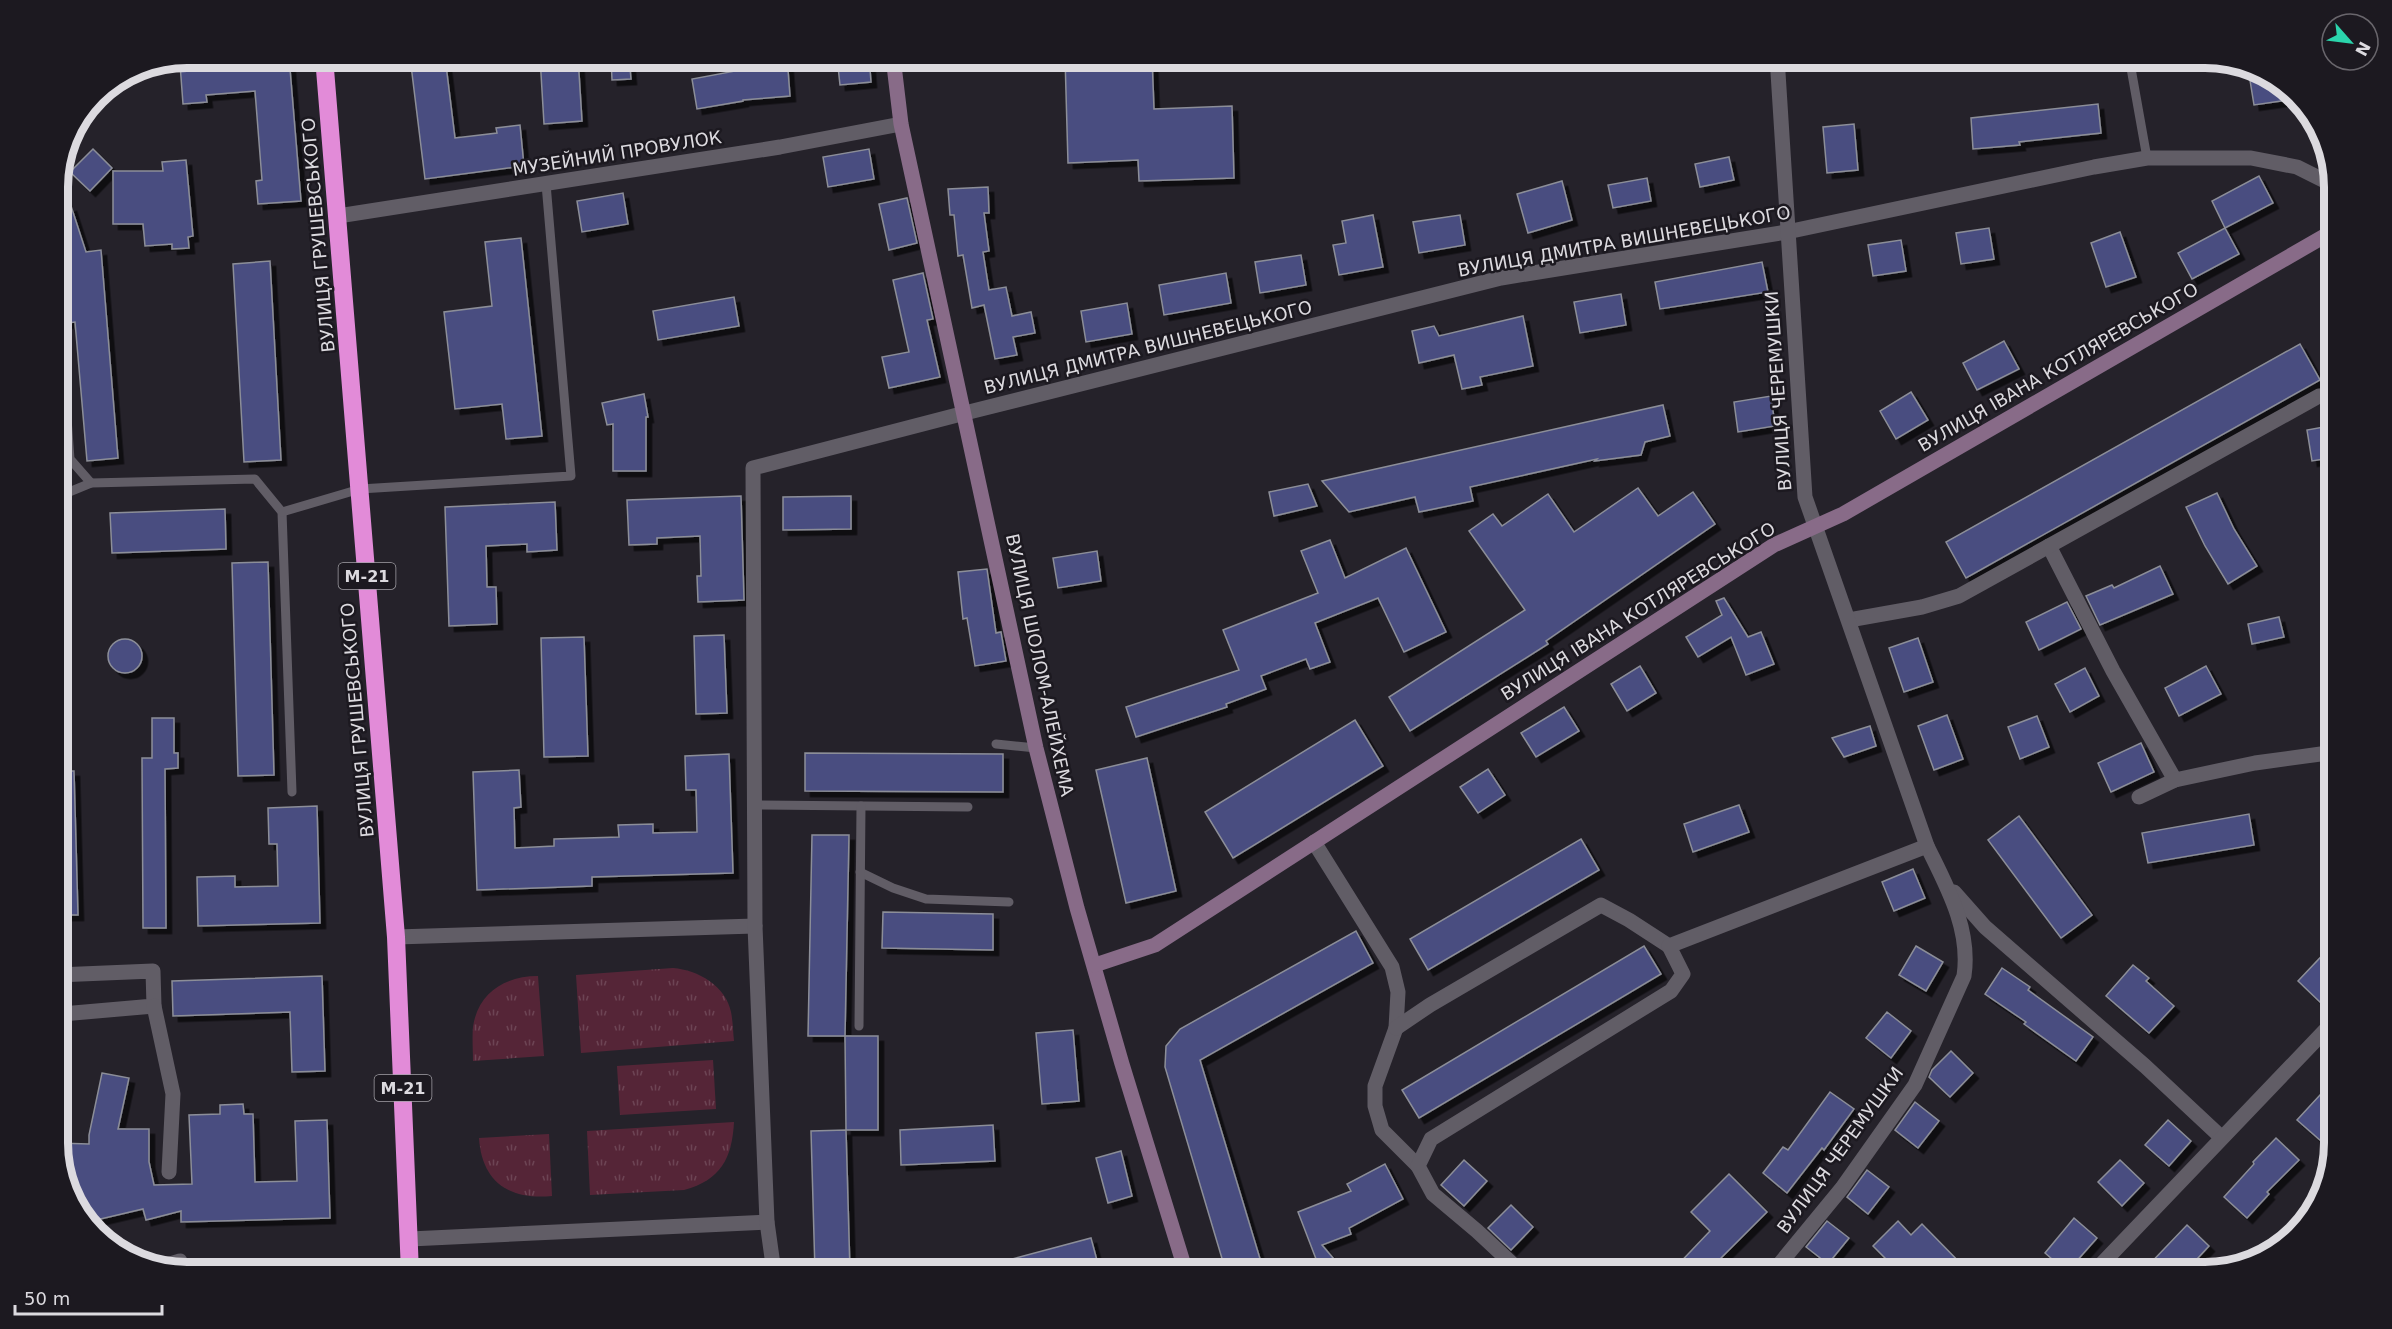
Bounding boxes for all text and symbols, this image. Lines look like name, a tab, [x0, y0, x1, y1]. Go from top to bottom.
north arrow	[2320, 12, 2380, 72]
text: N	[2351, 38, 2374, 59]
street label: ВУЛИЦЯ ГРУШЕВСЬКОГО	[297, 117, 339, 353]
street label: МУЗЕЙНИЙ ПРОВУЛОК	[511, 126, 723, 180]
street label: ВУЛИЦЯ ДМИТРА ВИШНЕВЕЦЬКОГО	[1456, 201, 1792, 281]
street label: ВУЛИЦЯ ІВАНА КОТЛЯРЕВСЬКОГО	[1914, 278, 2202, 456]
street label: ВУЛИЦЯ ЧЕРЕМУШКИ	[1761, 290, 1795, 492]
street label: ВУЛИЦЯ ДМИТРА ВИШНЕВЕЦЬКОГО	[982, 296, 1314, 398]
street label: ВУЛИЦЯ ІВАНА КОТЛЯРЕВСЬКОГО	[1497, 517, 1779, 705]
street label: ВУЛИЦЯ ШОЛОМ-АЛЕЙХЕМА	[1002, 532, 1078, 799]
road number: М-21	[338, 563, 395, 589]
street label: ВУЛИЦЯ ГРУШЕВСЬКОГО	[336, 602, 378, 838]
street label: ВУЛИЦЯ ЧЕРЕМУШКИ	[1773, 1063, 1907, 1237]
road number: М-21	[374, 1075, 432, 1101]
scale bar	[15, 1278, 162, 1316]
text: 50 m	[24, 1288, 70, 1309]

